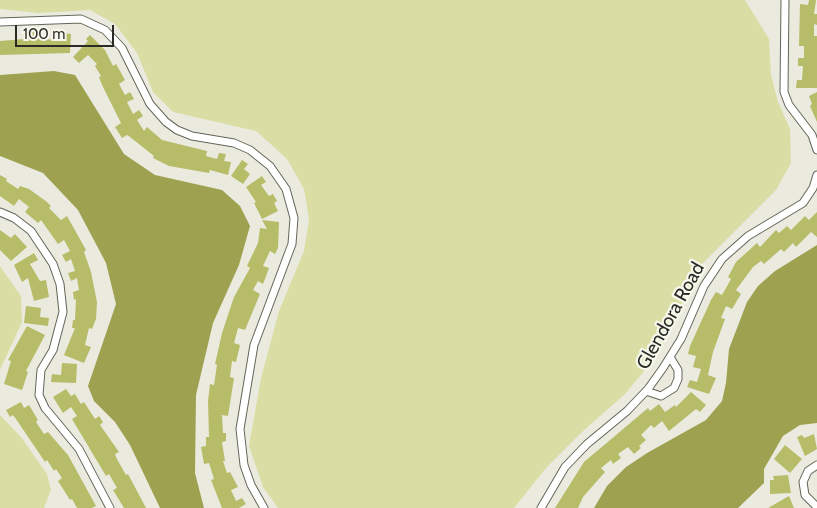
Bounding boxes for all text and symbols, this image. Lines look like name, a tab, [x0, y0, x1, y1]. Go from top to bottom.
scale bar	[18, 15, 116, 47]
text: 100 m	[23, 25, 65, 43]
street label: Glendora Road	[632, 258, 710, 374]

